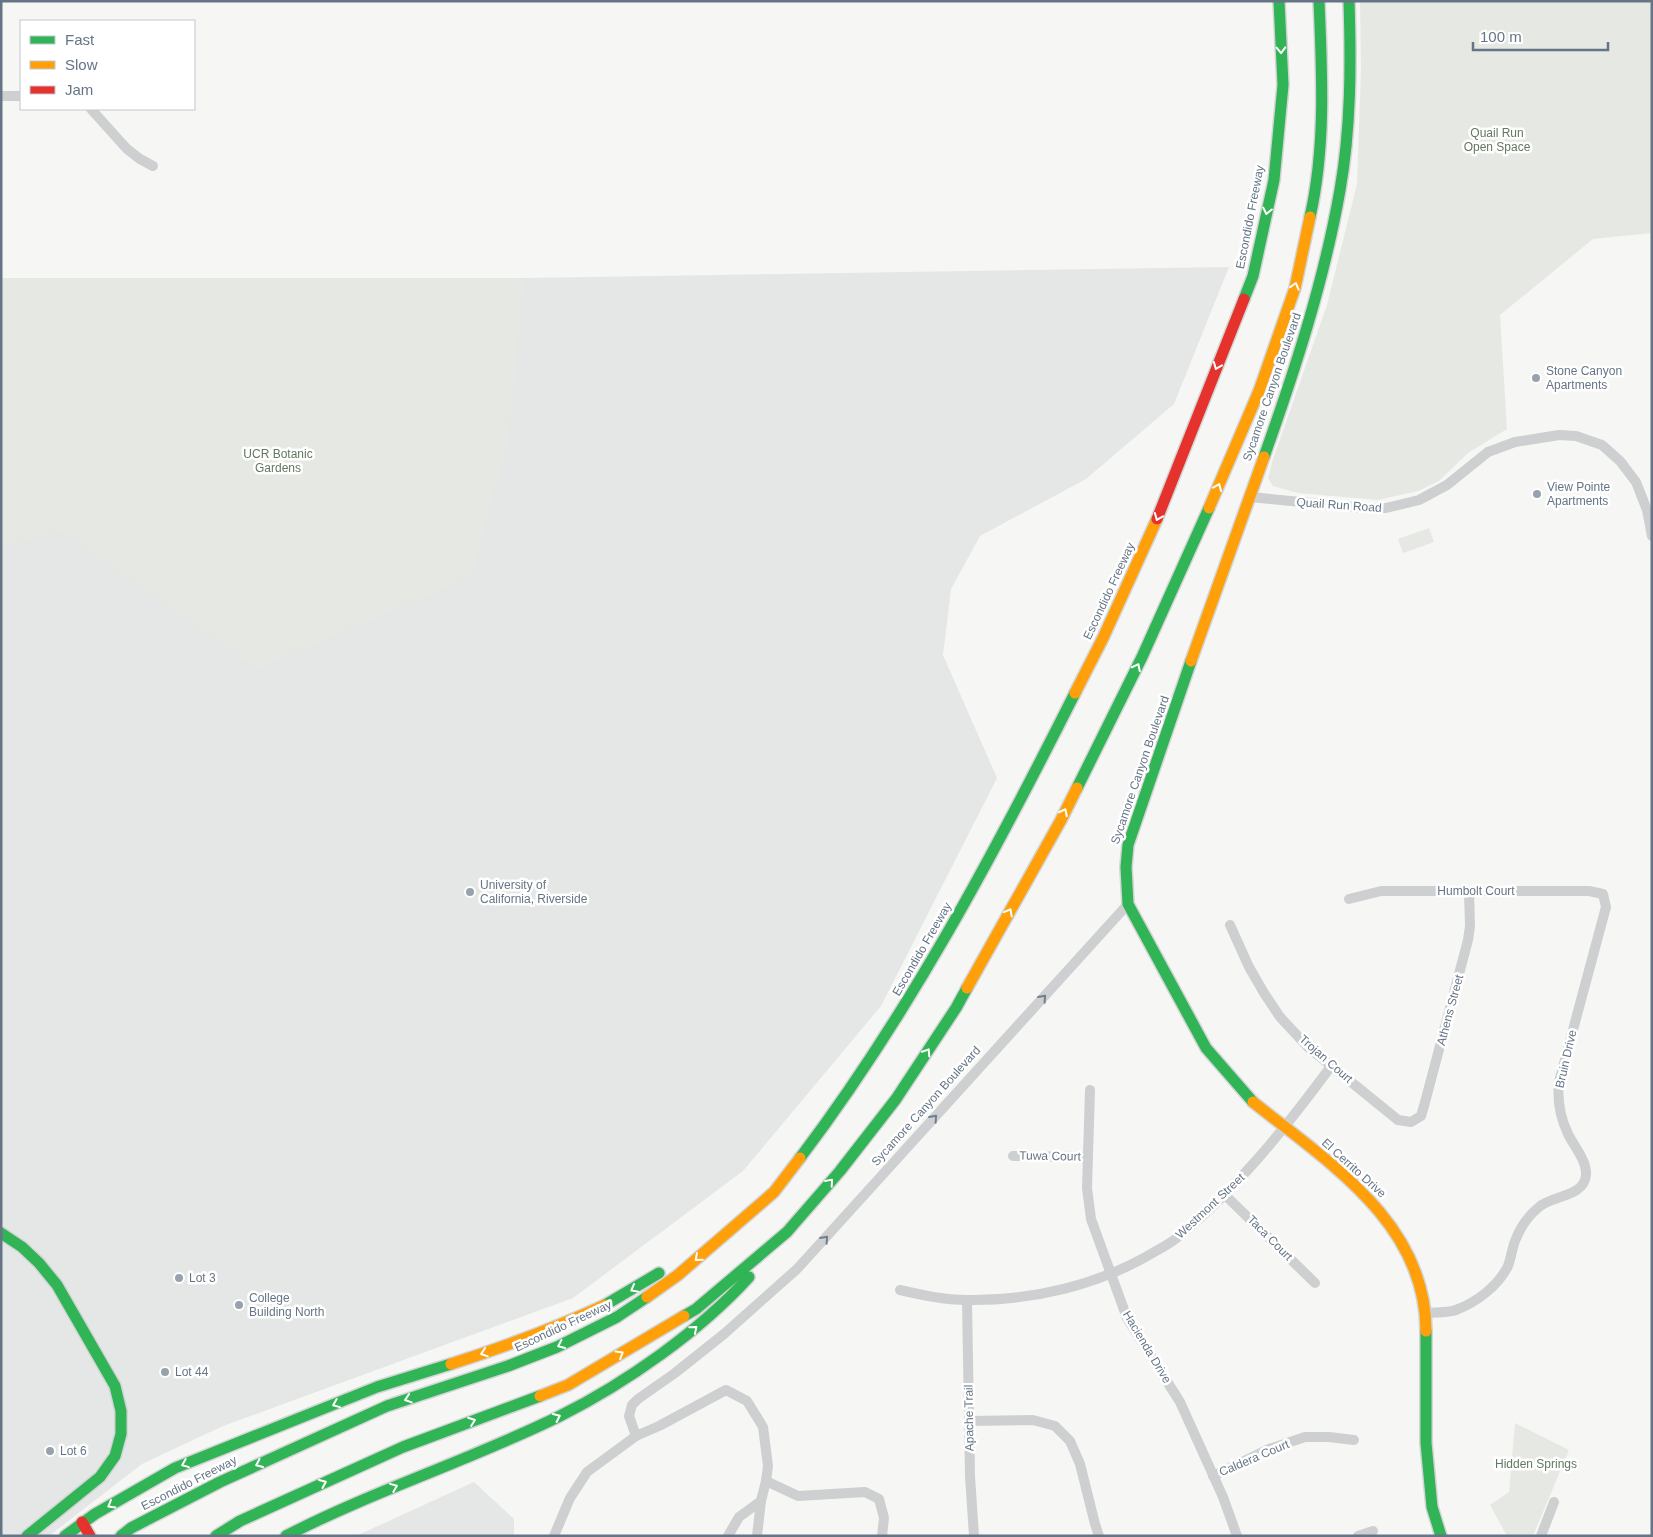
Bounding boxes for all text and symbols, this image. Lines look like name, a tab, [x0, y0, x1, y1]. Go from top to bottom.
legend	[20, 20, 195, 110]
scale bar	[1473, 20, 1608, 52]
text: 100 m	[1480, 28, 1522, 45]
text: Fast	[65, 31, 95, 48]
one-way arrow	[1276, 46, 1287, 54]
text: Slow	[65, 56, 98, 73]
text: Jam	[65, 81, 93, 98]
park label: Quail Run Open Space	[1464, 126, 1531, 154]
street label: Escondido Freeway	[1233, 164, 1267, 270]
one-way arrow	[1262, 207, 1273, 216]
one-way arrow	[1289, 282, 1300, 291]
street label: Sycamore Canyon Boulevard	[1240, 311, 1304, 463]
one-way arrow	[1213, 361, 1223, 369]
place label: Stone Canyon Apartments	[1546, 364, 1622, 392]
marker: Stone Canyon Apartments	[1530, 372, 1542, 384]
park label: UCR Botanic Gardens	[243, 447, 313, 475]
place label: View Pointe Apartments	[1547, 480, 1610, 508]
one-way arrow	[1212, 483, 1223, 492]
marker: View Pointe Apartments	[1531, 488, 1543, 500]
street label: Quail Run Road	[1296, 495, 1382, 515]
one-way arrow	[1154, 512, 1164, 521]
street label: Escondido Freeway	[1080, 540, 1138, 642]
one-way arrow	[1131, 663, 1141, 672]
street label: Sycamore Canyon Boulevard	[1108, 694, 1172, 846]
one-way arrow	[1058, 808, 1068, 817]
place label: University of California, Riverside	[480, 878, 588, 906]
street label: Humbolt Court	[1437, 884, 1515, 898]
marker: University of California, Riverside	[464, 886, 476, 898]
street label: Escondido Freeway	[890, 900, 954, 998]
one-way arrow	[1003, 908, 1013, 917]
street label: Athens Street	[1434, 972, 1466, 1047]
one-way arrow	[1037, 994, 1046, 1003]
street label: Bruin Drive	[1553, 1028, 1580, 1089]
street label: Trojan Court	[1296, 1032, 1356, 1086]
street label: Sycamore Canyon Boulevard	[869, 1043, 983, 1169]
one-way arrow	[921, 1048, 930, 1057]
one-way arrow	[928, 1115, 937, 1124]
street label: El Cerrito Drive	[1319, 1136, 1389, 1201]
street label: Tuwa Court	[1019, 1148, 1082, 1164]
street label: Westmont Street	[1173, 1170, 1248, 1242]
one-way arrow	[825, 1179, 834, 1188]
street label: Taca Court	[1245, 1213, 1296, 1264]
one-way arrow	[819, 1235, 828, 1244]
one-way arrow	[694, 1252, 703, 1261]
place label: Lot 3	[189, 1271, 216, 1285]
marker: Lot 3	[173, 1272, 185, 1284]
one-way arrow	[630, 1283, 639, 1293]
place label: College Building North	[249, 1291, 324, 1319]
street label: Escondido Freeway	[512, 1297, 614, 1355]
marker: College Building North	[233, 1299, 245, 1311]
street label: Hacienda Drive	[1120, 1308, 1174, 1386]
one-way arrow	[688, 1326, 697, 1335]
one-way arrow	[557, 1338, 566, 1349]
one-way arrow	[481, 1347, 489, 1357]
one-way arrow	[614, 1351, 623, 1361]
place label: Lot 44	[175, 1365, 209, 1379]
marker: Lot 44	[159, 1366, 171, 1378]
street label: Apache Trail	[961, 1385, 977, 1451]
one-way arrow	[404, 1393, 413, 1403]
one-way arrow	[332, 1398, 341, 1408]
one-way arrow	[552, 1413, 561, 1423]
one-way arrow	[468, 1417, 476, 1427]
street label: Caldera Court	[1217, 1437, 1292, 1479]
place label: Lot 6	[60, 1444, 87, 1458]
marker: Lot 6	[44, 1445, 56, 1457]
street label: Escondido Freeway	[139, 1453, 239, 1513]
park label: Hidden Springs	[1495, 1457, 1577, 1471]
one-way arrow	[181, 1458, 190, 1469]
one-way arrow	[255, 1458, 264, 1468]
one-way arrow	[317, 1480, 326, 1490]
one-way arrow	[389, 1482, 398, 1493]
one-way arrow	[108, 1498, 117, 1508]

